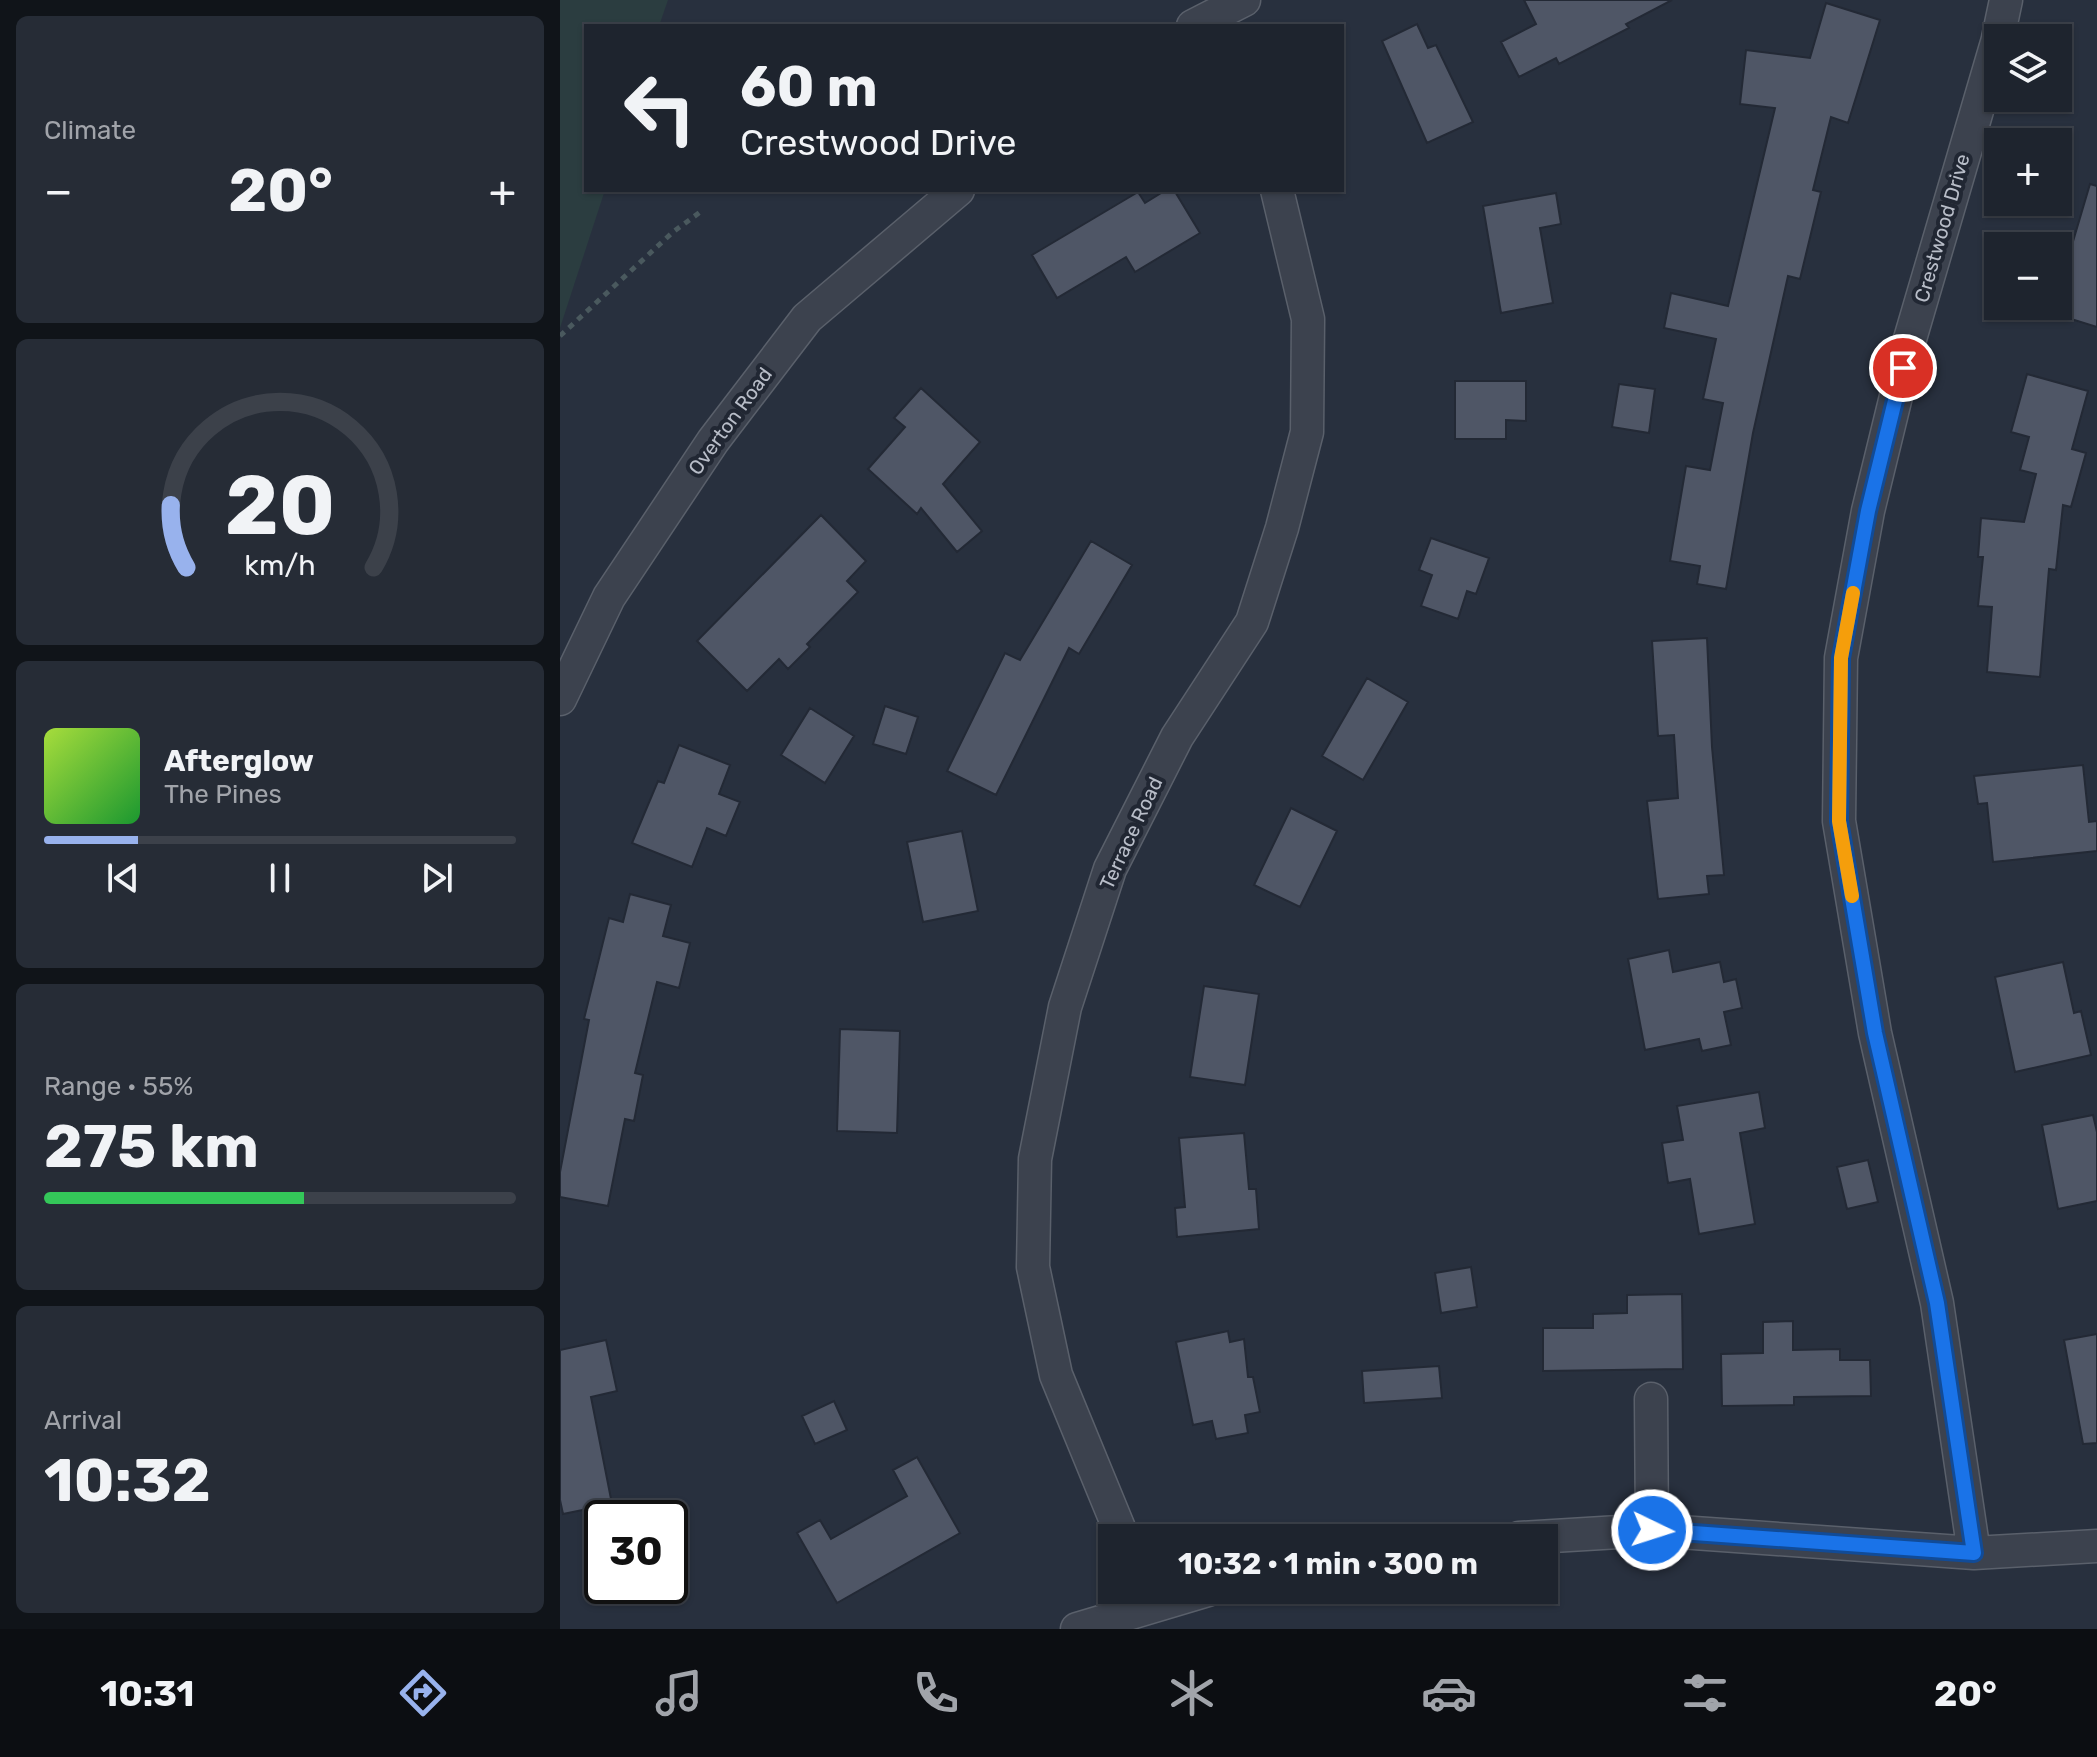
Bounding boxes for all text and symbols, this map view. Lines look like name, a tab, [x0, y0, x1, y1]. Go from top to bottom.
map controls	[1984, 24, 2072, 320]
button: layers	[1984, 24, 2072, 112]
text: 60 m	[740, 54, 878, 120]
icon: left	[608, 56, 712, 160]
text: Climate	[44, 115, 136, 146]
text: Crestwood Drive	[740, 121, 1016, 164]
button: +	[1984, 128, 2072, 216]
street label: Crestwood Drive	[1909, 151, 1975, 305]
text: 20°	[228, 155, 333, 226]
text: −	[44, 165, 73, 217]
text: +	[489, 165, 516, 217]
button: −	[1984, 232, 2072, 320]
pin	[1869, 334, 1937, 402]
icon: arrive	[1881, 346, 1925, 390]
street label: Overton Road	[683, 363, 777, 479]
text: 20	[225, 455, 335, 554]
text: km/h	[244, 548, 316, 582]
text: Afterglow	[164, 743, 314, 779]
street label: Terrace Road	[1094, 773, 1168, 893]
text: The Pines	[164, 779, 282, 810]
icon: previous	[101, 856, 145, 900]
icon: pause	[258, 856, 302, 900]
icon: next	[415, 856, 459, 900]
text: Range · 55%	[44, 1071, 193, 1102]
text: 275 km	[44, 1111, 259, 1182]
text: Arrival	[44, 1405, 122, 1436]
text: 10:32	[44, 1445, 211, 1516]
position arrow	[1610, 1488, 1694, 1572]
speed limit sign: 30	[584, 1500, 688, 1604]
text: 10:32 · 1 min · 300 m	[1178, 1546, 1478, 1582]
icon: directions	[395, 1665, 451, 1721]
icon: music	[651, 1665, 707, 1721]
icon: phone	[908, 1665, 964, 1721]
icon: climate	[1164, 1665, 1220, 1721]
icon: car	[1421, 1665, 1477, 1721]
icon: filters	[1677, 1665, 1733, 1721]
text: 10:31	[100, 1672, 194, 1715]
text: 20°	[1934, 1672, 1997, 1715]

